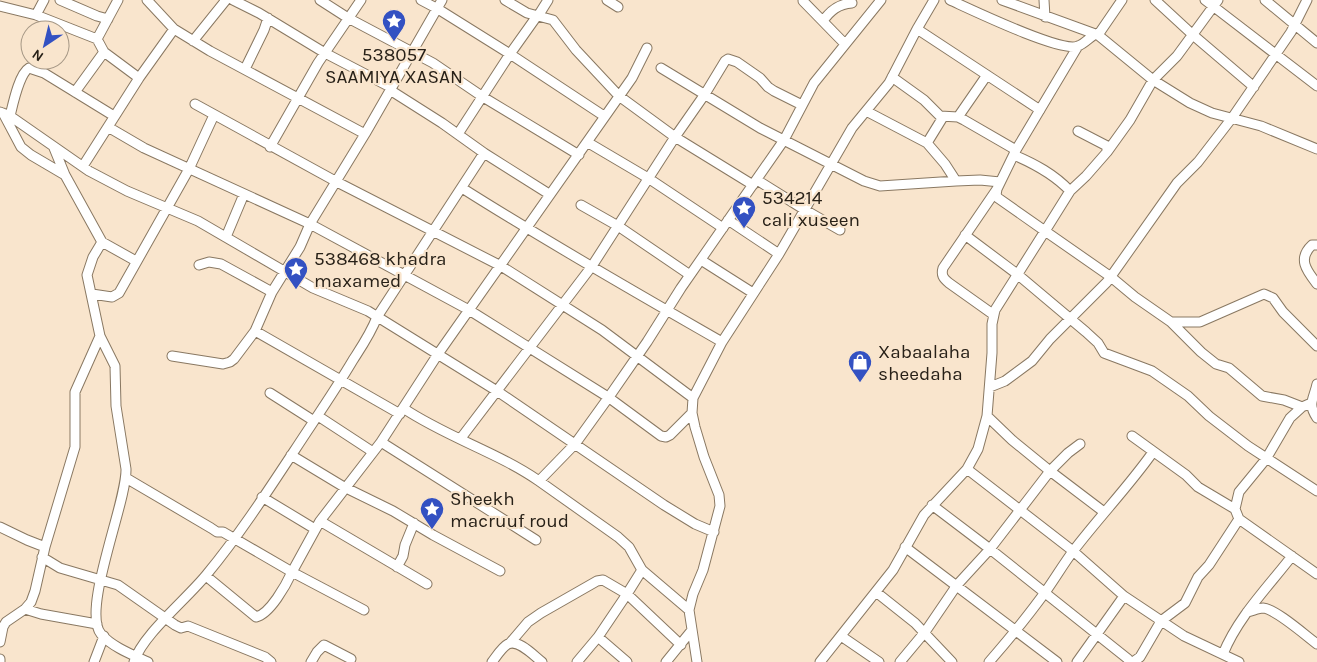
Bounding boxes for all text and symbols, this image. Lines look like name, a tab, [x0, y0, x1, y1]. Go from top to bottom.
place icon: 538057 SAAMIYA XASAN	[381, 8, 407, 42]
north arrow	[20, 20, 70, 70]
place label: 538057 SAAMIYA XASAN	[325, 44, 463, 88]
text: N	[29, 45, 47, 65]
place label: 534214 cali xuseen	[762, 187, 860, 231]
place icon: 534214 cali xuseen	[731, 195, 757, 229]
place label: 538468 khadra maxamed	[314, 248, 447, 292]
place icon: 538468 khadra maxamed	[283, 256, 309, 290]
place label: Xabaalaha sheedaha	[878, 341, 971, 385]
shop icon: Xabaalaha sheedaha	[847, 349, 873, 383]
place label: Sheekh macruuf roud	[450, 488, 569, 532]
place icon: Sheekh macruuf roud	[419, 496, 445, 530]

